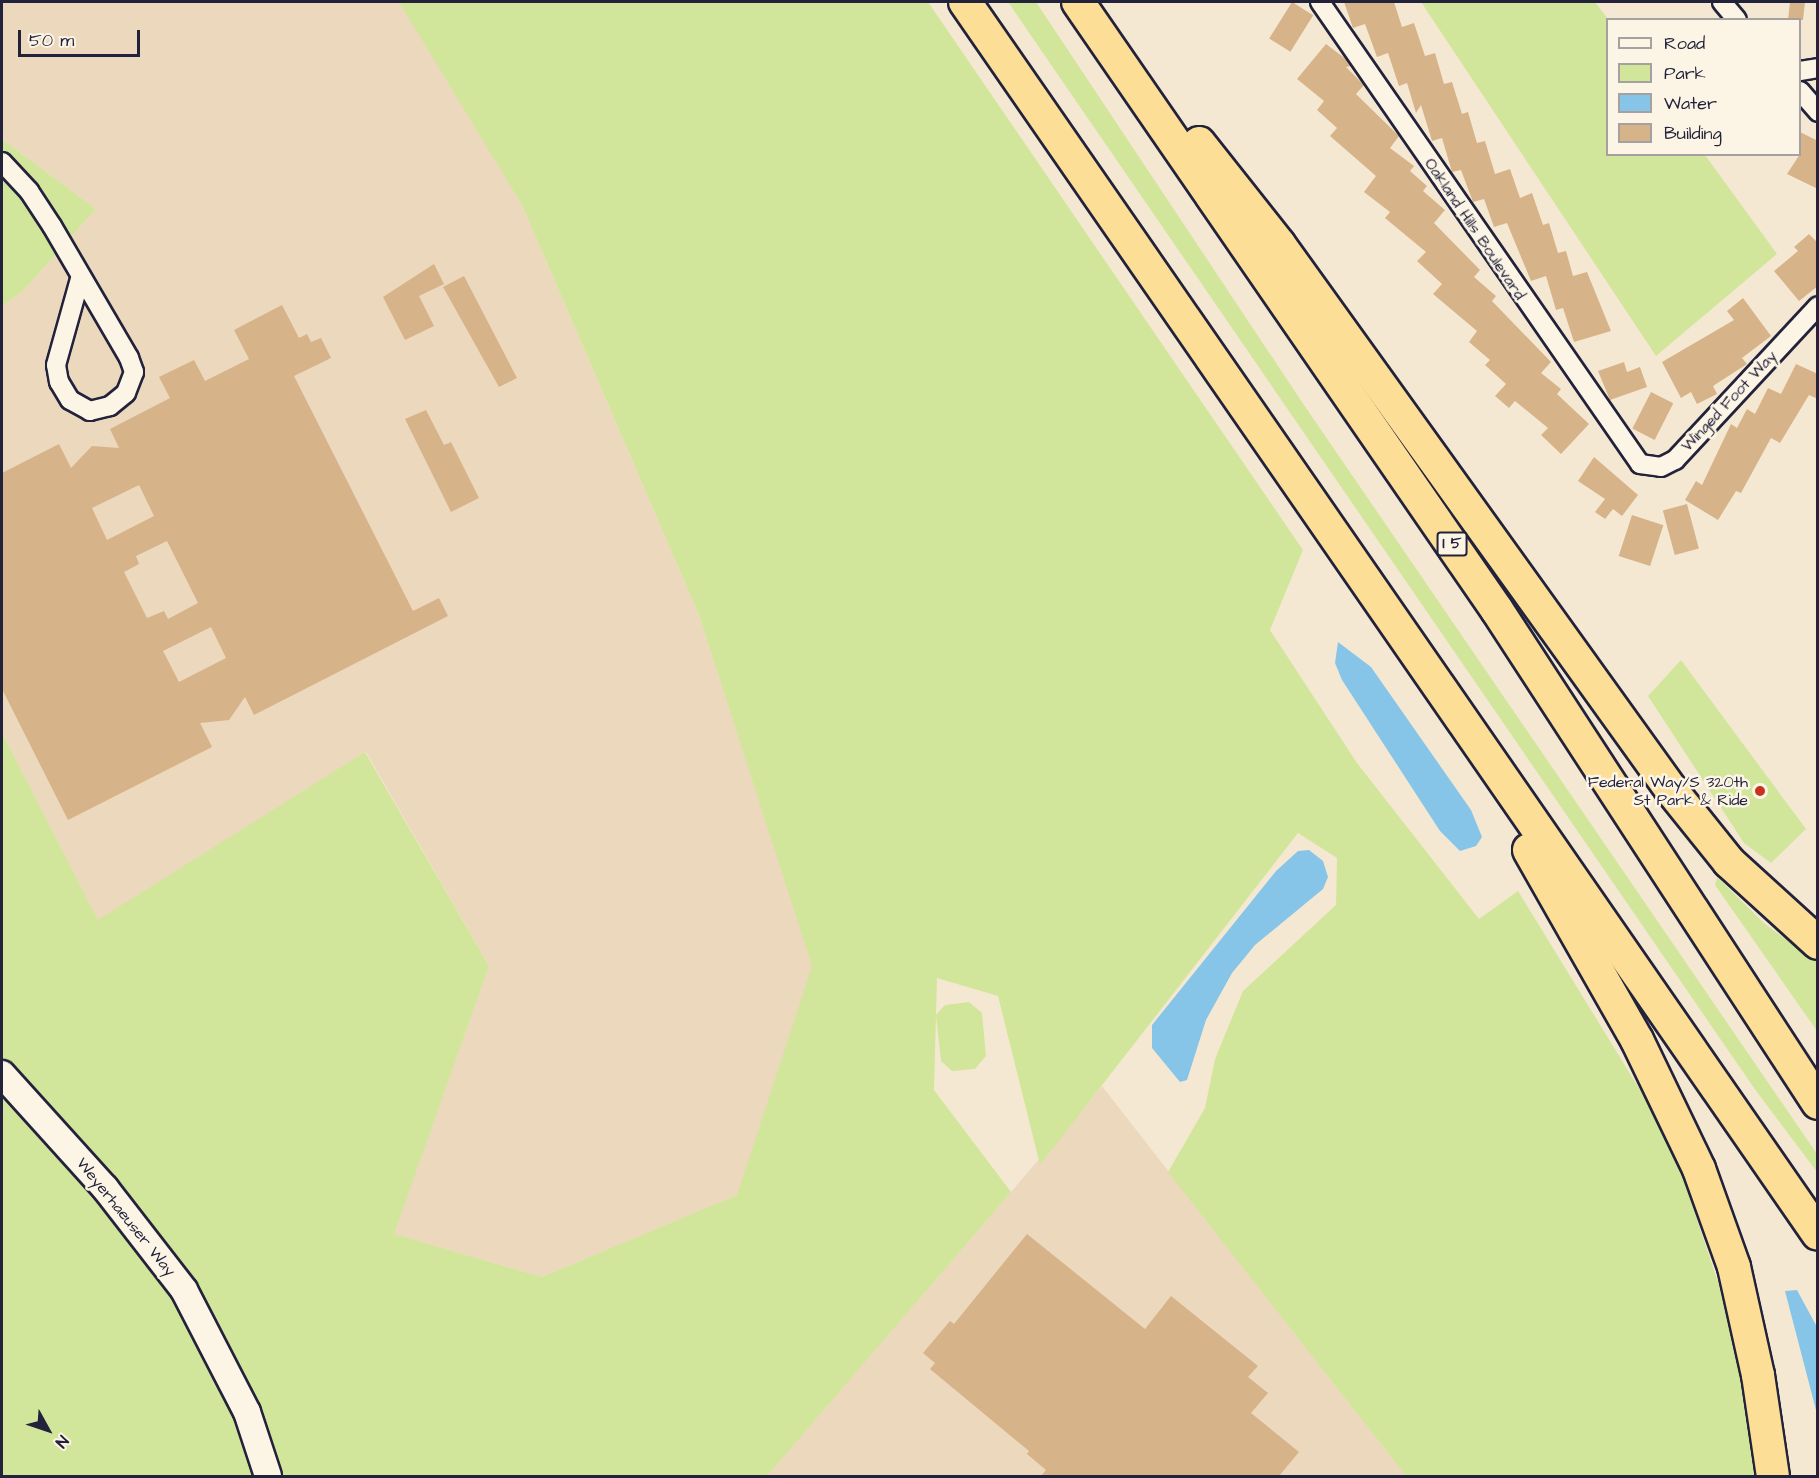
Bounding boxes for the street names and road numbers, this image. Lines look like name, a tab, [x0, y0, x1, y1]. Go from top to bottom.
street label: Oakland Hills Boulevard	[1420, 155, 1530, 303]
street label: Winged Foot Way	[1677, 347, 1781, 455]
road number: I 5	[1436, 532, 1468, 556]
street label: Weyerhaeuser Way	[72, 1154, 180, 1280]

